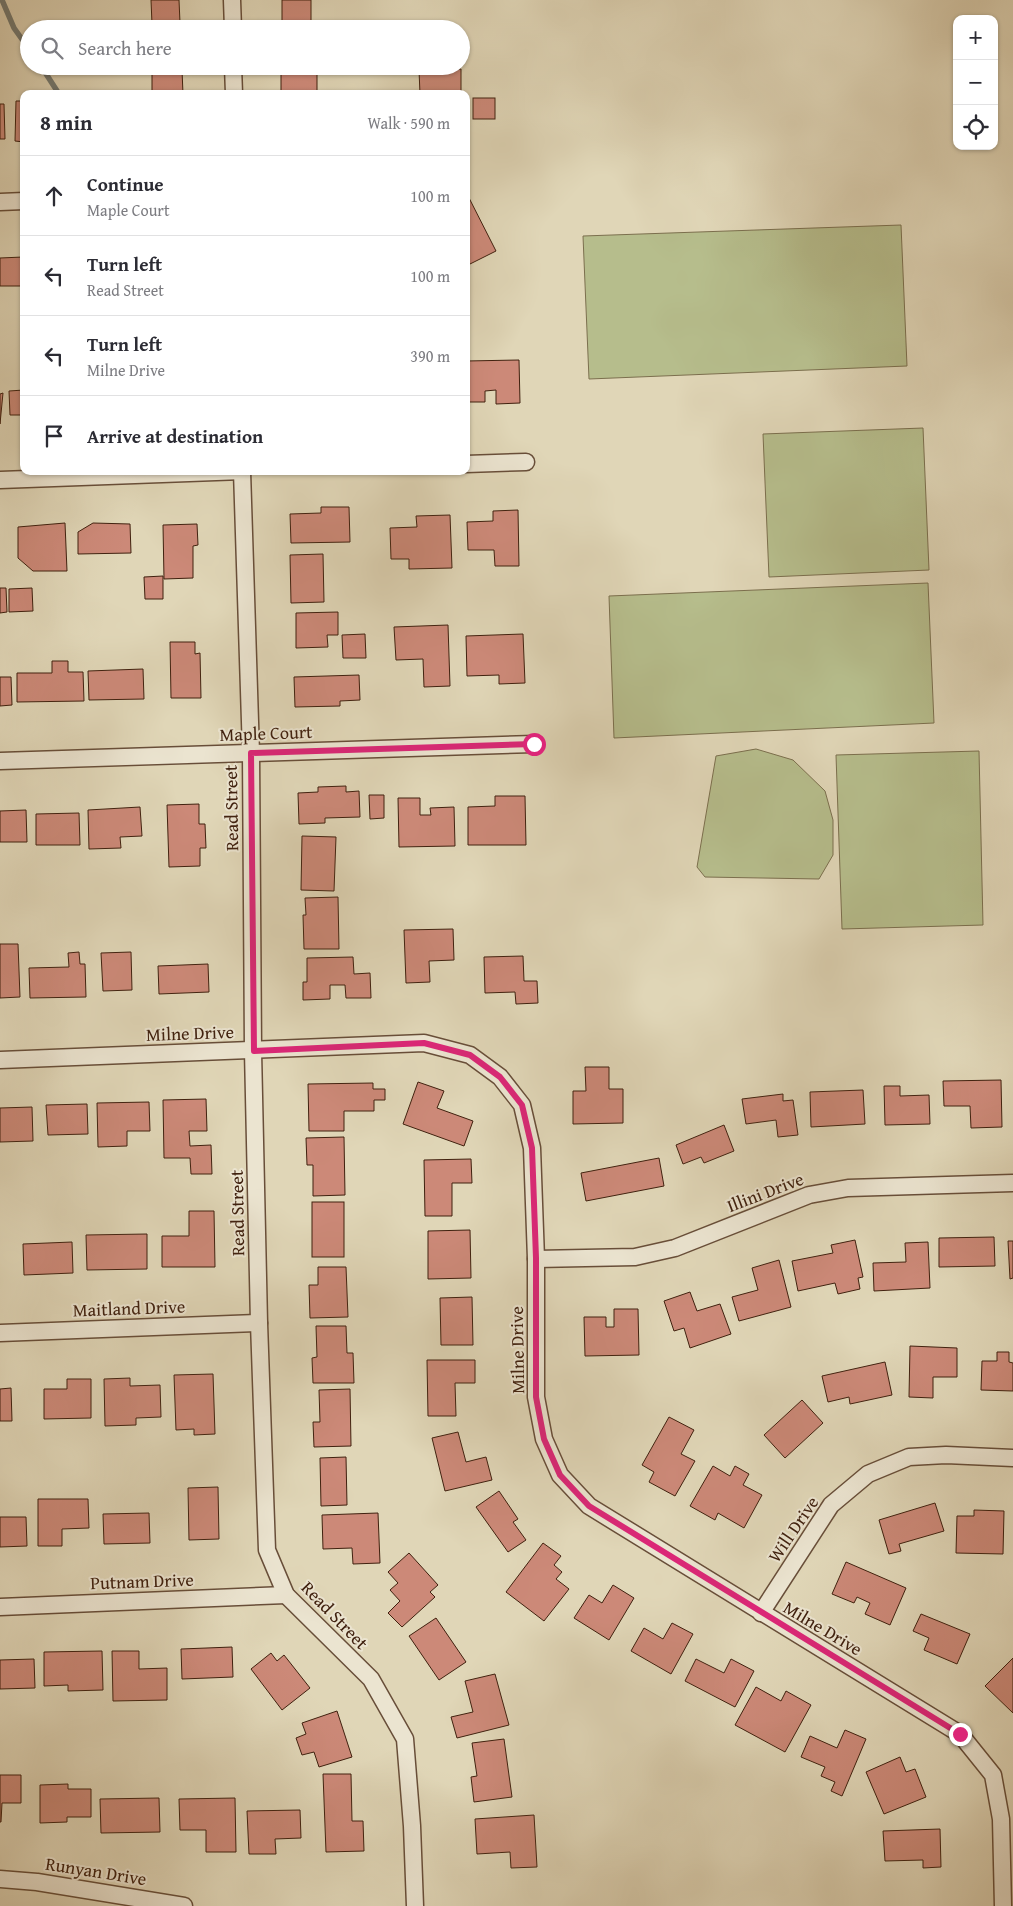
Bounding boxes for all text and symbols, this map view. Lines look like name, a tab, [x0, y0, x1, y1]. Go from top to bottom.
map controls	[953, 15, 998, 150]
button: +	[953, 15, 998, 60]
search box	[20, 20, 470, 75]
icon: search	[38, 34, 66, 62]
text: Search here	[78, 34, 172, 62]
button: −	[953, 60, 998, 105]
button: locate	[953, 105, 998, 150]
text: 8 min	[40, 107, 92, 138]
text: Walk · 590 m	[367, 111, 450, 135]
text: Continue	[87, 170, 164, 198]
icon: ahead	[40, 182, 68, 210]
text: 100 m	[410, 184, 450, 208]
text: Maple Court	[87, 198, 170, 222]
text: Turn left	[87, 250, 162, 278]
icon: left	[40, 262, 68, 290]
text: 100 m	[410, 264, 450, 288]
text: Read Street	[87, 278, 164, 302]
text: Turn left	[87, 330, 162, 358]
icon: left	[40, 342, 68, 370]
text: 390 m	[410, 344, 450, 368]
text: Milne Drive	[87, 358, 165, 382]
icon: arrive	[40, 422, 68, 450]
text: Arrive at destination	[87, 422, 263, 450]
street label: Maple Court	[219, 718, 314, 748]
route start	[523, 733, 546, 756]
street label: Read Street	[217, 764, 245, 851]
street label: Milne Drive	[146, 1018, 234, 1048]
street label: Illini Drive	[723, 1165, 807, 1219]
street label: Read Street	[223, 1169, 251, 1256]
street label: Maitland Drive	[72, 1293, 186, 1323]
street label: Milne Drive	[503, 1306, 531, 1394]
street label: Will Drive	[761, 1490, 825, 1568]
street label: Putnam Drive	[90, 1566, 194, 1596]
street label: Read Street	[295, 1575, 375, 1656]
street label: Milne Drive	[778, 1594, 868, 1662]
route end	[949, 1723, 972, 1746]
street label: Runyan Drive	[44, 1850, 148, 1892]

